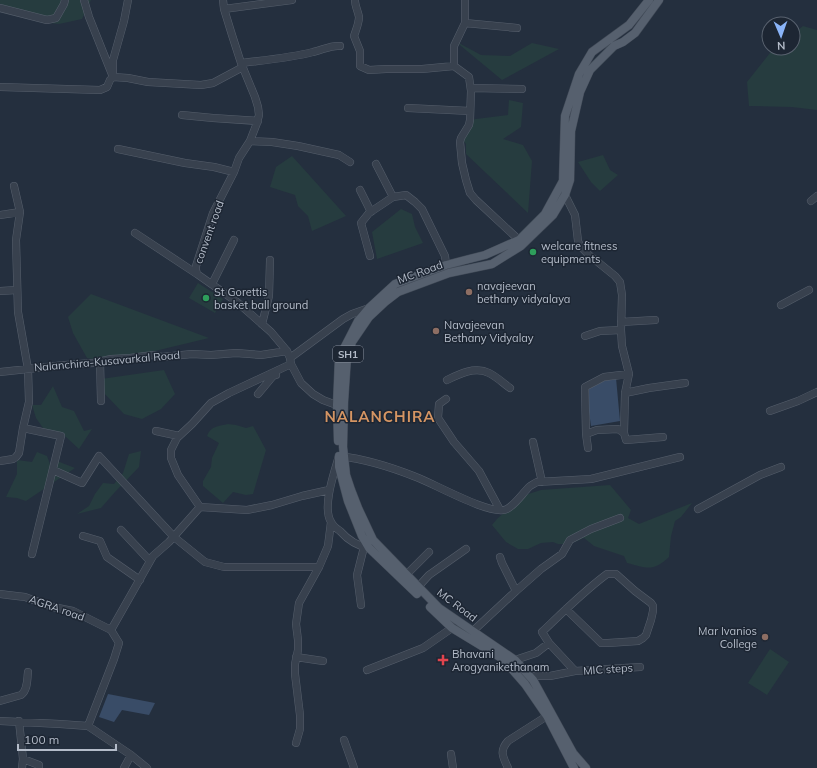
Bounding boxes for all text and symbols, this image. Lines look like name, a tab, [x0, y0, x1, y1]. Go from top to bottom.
north arrow	[761, 16, 801, 56]
text: N	[777, 39, 786, 53]
street label: convent road	[191, 198, 227, 266]
place label: welcare fitness equipments	[541, 239, 617, 266]
marker: welcare fitness equipments	[528, 247, 538, 257]
street label: MC Road	[396, 257, 444, 287]
place label: navajeevan bethany vidyalaya	[477, 279, 570, 306]
place label: St Gorettis basket ball ground	[214, 285, 308, 312]
marker: navajeevan bethany vidyalaya	[464, 287, 474, 297]
marker: St Gorettis basket ball ground	[201, 293, 211, 303]
place label: Navajeevan Bethany Vidyalay	[444, 318, 534, 345]
marker: Navajeevan Bethany Vidyalay	[431, 326, 441, 336]
road number: SH1	[333, 346, 363, 362]
street label: Nalanchira-Kusavarkal Road	[33, 348, 181, 374]
district label: NALANCHIRA	[324, 407, 436, 426]
street label: MC Road	[434, 585, 480, 625]
street label: AGRA road	[27, 592, 87, 624]
place label: Mar Ivanios College	[698, 624, 757, 651]
marker: Mar Ivanios College	[760, 632, 770, 642]
place label: Bhavani Arogyanikethanam	[452, 647, 549, 674]
marker: Bhavani Arogyanikethanam	[437, 654, 449, 666]
street label: MIC steps	[583, 660, 633, 678]
scale bar	[18, 726, 116, 752]
text: 100 m	[24, 732, 59, 747]

